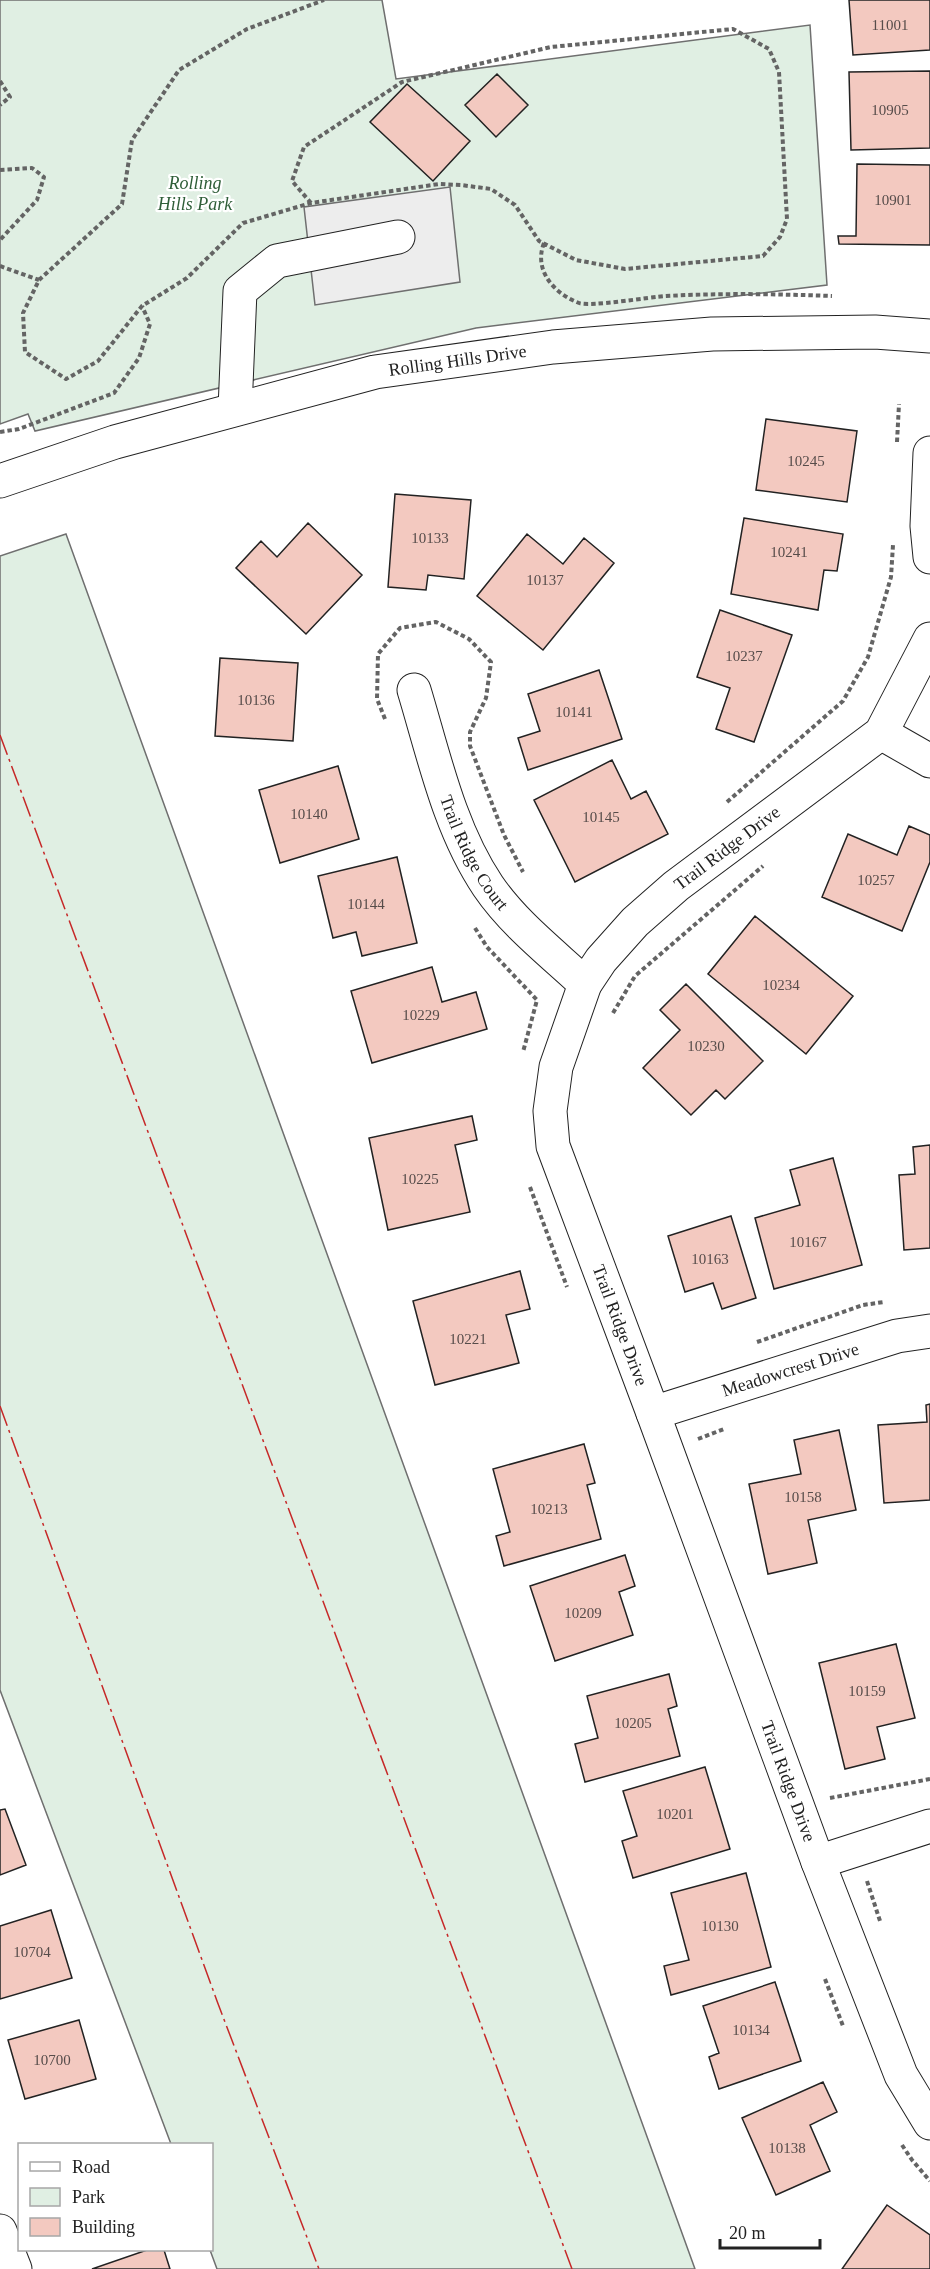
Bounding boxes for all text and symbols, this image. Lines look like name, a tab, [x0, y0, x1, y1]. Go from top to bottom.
house number: 11001	[872, 17, 908, 33]
house number: 10905	[871, 102, 909, 118]
park label: Rolling Hills Park	[157, 173, 233, 214]
house number: 10901	[874, 192, 912, 208]
street label: Rolling Hills Drive	[387, 341, 528, 380]
house number: 10245	[787, 453, 825, 469]
house number: 10133	[411, 530, 449, 546]
house number: 10241	[770, 544, 808, 560]
house number: 10137	[526, 572, 564, 588]
house number: 10237	[725, 648, 763, 664]
house number: 10136	[237, 692, 275, 708]
house number: 10141	[555, 704, 593, 720]
street label: Trail Ridge Court	[436, 792, 512, 914]
street label: Trail Ridge Drive	[670, 802, 784, 894]
house number: 10140	[290, 806, 328, 822]
house number: 10145	[582, 809, 620, 825]
house number: 10257	[857, 872, 895, 888]
house number: 10144	[347, 896, 385, 912]
house number: 10234	[762, 977, 800, 993]
house number: 10229	[402, 1007, 440, 1023]
house number: 10230	[687, 1038, 725, 1054]
house number: 10225	[401, 1171, 439, 1187]
house number: 10167	[789, 1234, 827, 1250]
house number: 10163	[691, 1251, 729, 1267]
street label: Trail Ridge Drive	[588, 1262, 652, 1388]
house number: 10221	[449, 1331, 487, 1347]
street label: Meadowcrest Drive	[719, 1339, 861, 1401]
house number: 10158	[784, 1489, 822, 1505]
house number: 10213	[530, 1501, 568, 1517]
house number: 10209	[564, 1605, 602, 1621]
house number: 10159	[848, 1683, 886, 1699]
house number: 10205	[614, 1715, 652, 1731]
street label: Trail Ridge Drive	[757, 1718, 820, 1844]
house number: 10201	[656, 1806, 694, 1822]
house number: 10130	[701, 1918, 739, 1934]
house number: 10704	[13, 1944, 51, 1960]
house number: 10134	[732, 2022, 770, 2038]
house number: 10700	[33, 2052, 71, 2068]
house number: 10138	[768, 2140, 806, 2156]
legend	[18, 2143, 213, 2251]
text: Road	[72, 2157, 110, 2177]
text: Park	[72, 2187, 105, 2207]
scale bar	[720, 2212, 820, 2250]
text: Building	[72, 2217, 135, 2237]
text: 20 m	[729, 2223, 766, 2243]

